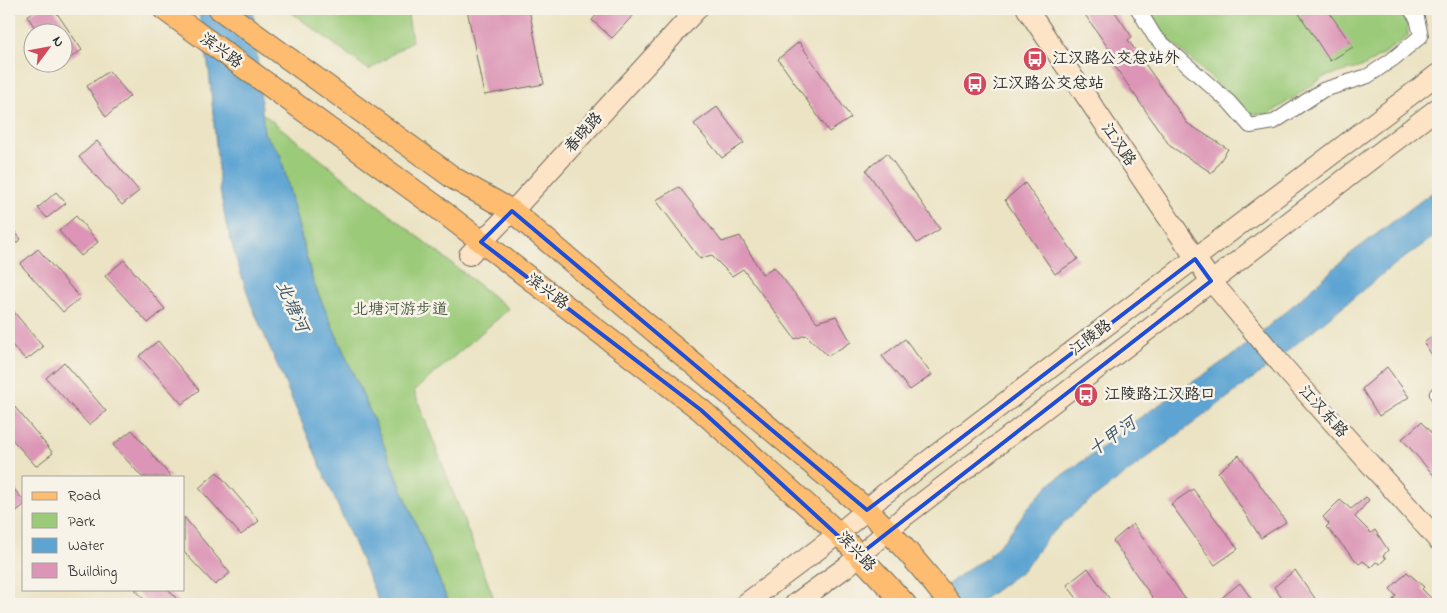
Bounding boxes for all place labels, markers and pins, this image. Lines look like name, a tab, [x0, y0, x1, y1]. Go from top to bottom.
bus stop icon: 江汉路公交总站外	[1022, 46, 1048, 72]
place label: 江汉路公交总站外	[1052, 47, 1180, 71]
bus stop icon: 江汉路公交总站	[962, 71, 988, 97]
place label: 江汉路公交总站	[992, 72, 1104, 96]
bus stop icon: 江陵路江汉路口	[1073, 382, 1099, 408]
place label: 江陵路江汉路口	[1104, 383, 1216, 407]

